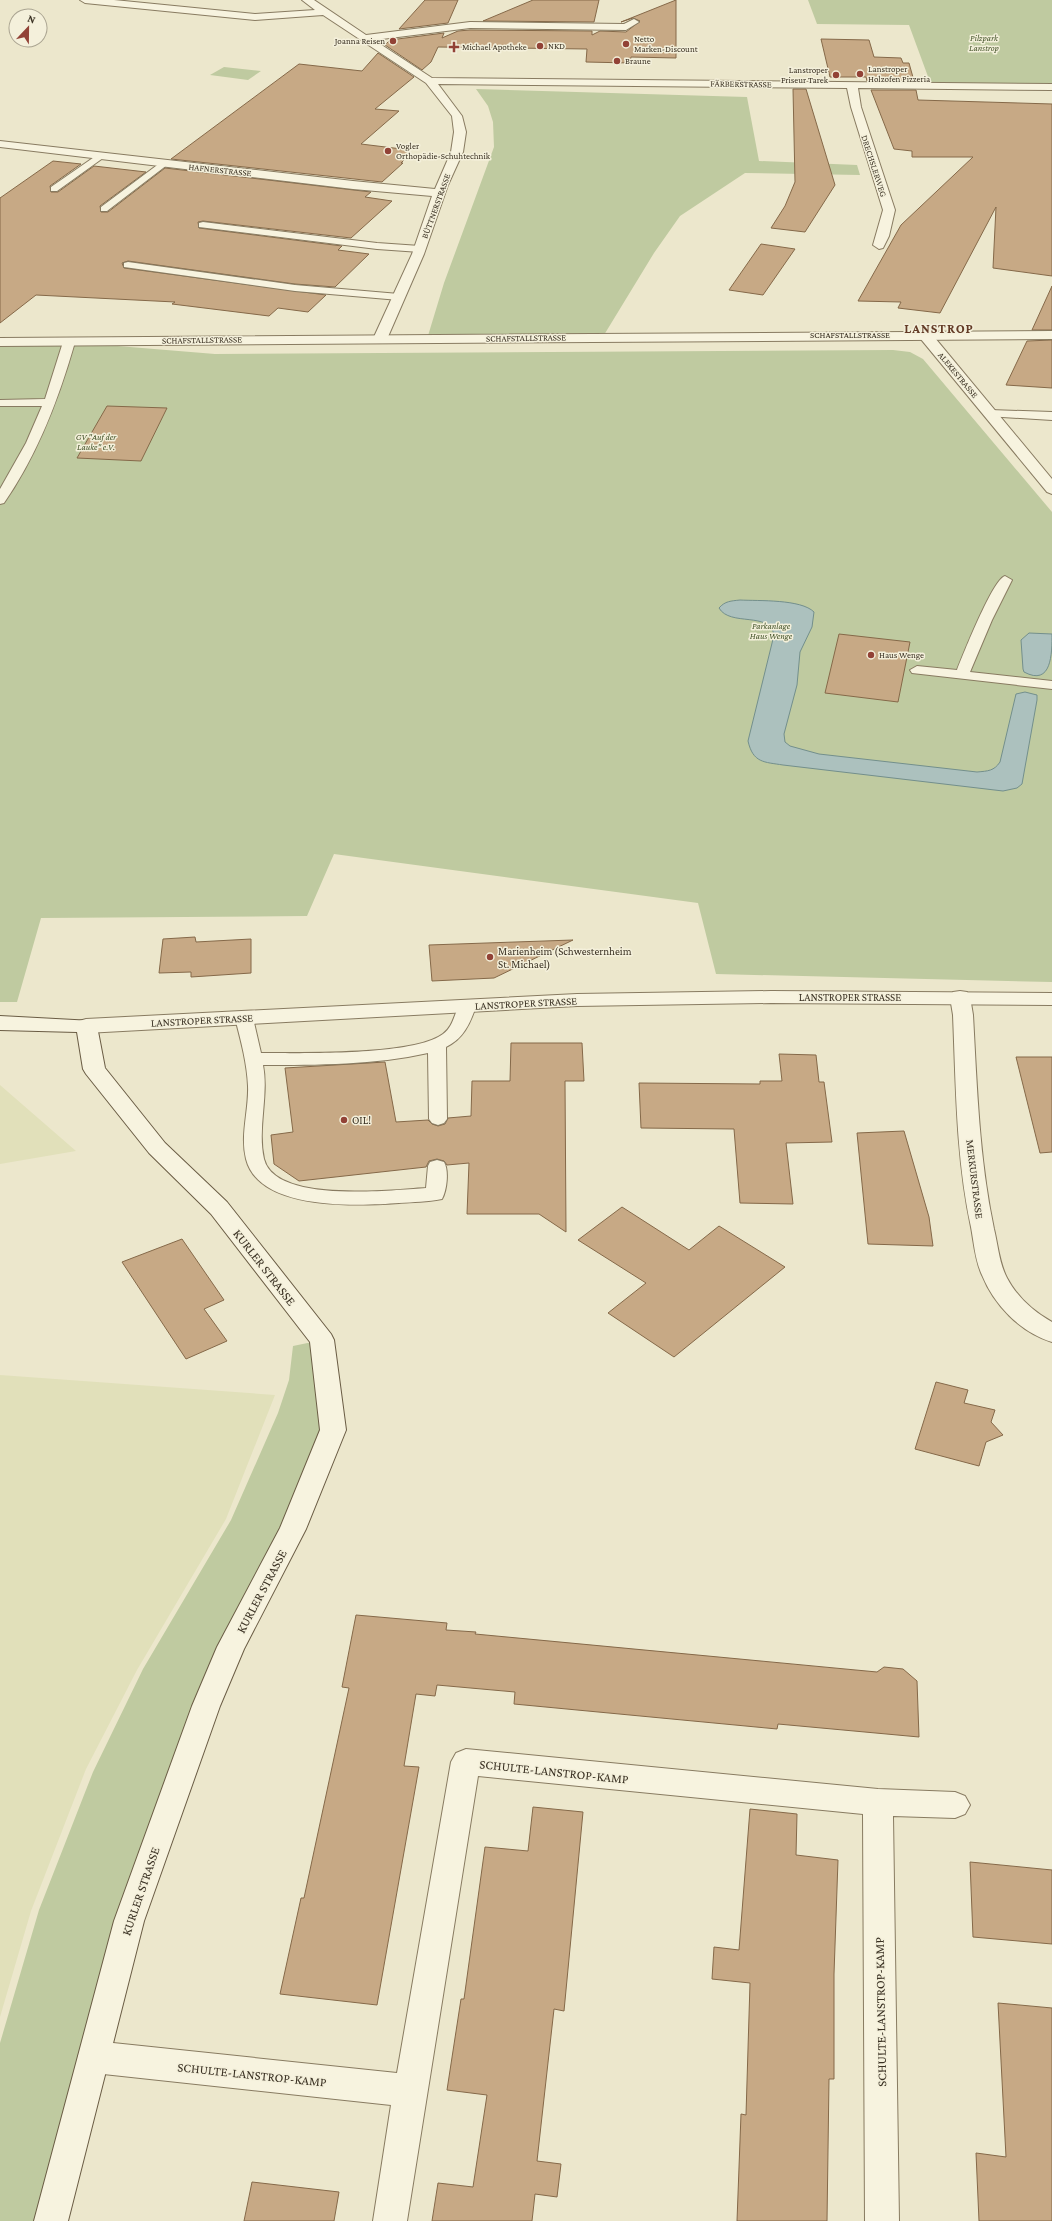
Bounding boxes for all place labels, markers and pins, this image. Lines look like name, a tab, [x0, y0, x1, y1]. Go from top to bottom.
place label: Netto Marken-Discount	[634, 34, 699, 54]
place label: Joanna Reisen	[334, 36, 385, 46]
marker: Joanna Reisen	[388, 36, 398, 46]
marker: Netto Marken-Discount	[621, 39, 631, 49]
marker: NKD	[535, 41, 545, 51]
place label: NKD	[548, 41, 565, 51]
marker: Michael Apotheke	[449, 42, 459, 52]
place label: Michael Apotheke	[462, 42, 527, 52]
marker: Braune	[612, 56, 622, 66]
place label: Braune	[625, 56, 651, 66]
place label: Lanstroper Holzofen Pizzeria	[868, 64, 930, 84]
place label: Lanstroper Friseur Tarek	[781, 65, 829, 85]
marker: Lanstroper Holzofen Pizzeria	[855, 69, 865, 79]
marker: Lanstroper Friseur Tarek	[831, 70, 841, 80]
place label: Vogler Orthopädie-Schuhtechnik	[396, 141, 491, 161]
marker: Vogler Orthopädie-Schuhtechnik	[383, 146, 393, 156]
marker: Haus Wenge	[866, 650, 876, 660]
place label: Haus Wenge	[879, 650, 924, 660]
place label: Marienheim (Schwesternheim St. Michael)	[498, 945, 632, 971]
marker: Marienheim (Schwesternheim St. Michael)	[485, 952, 495, 962]
place label: OIL!	[352, 1114, 371, 1126]
marker: OIL!	[339, 1115, 349, 1125]

